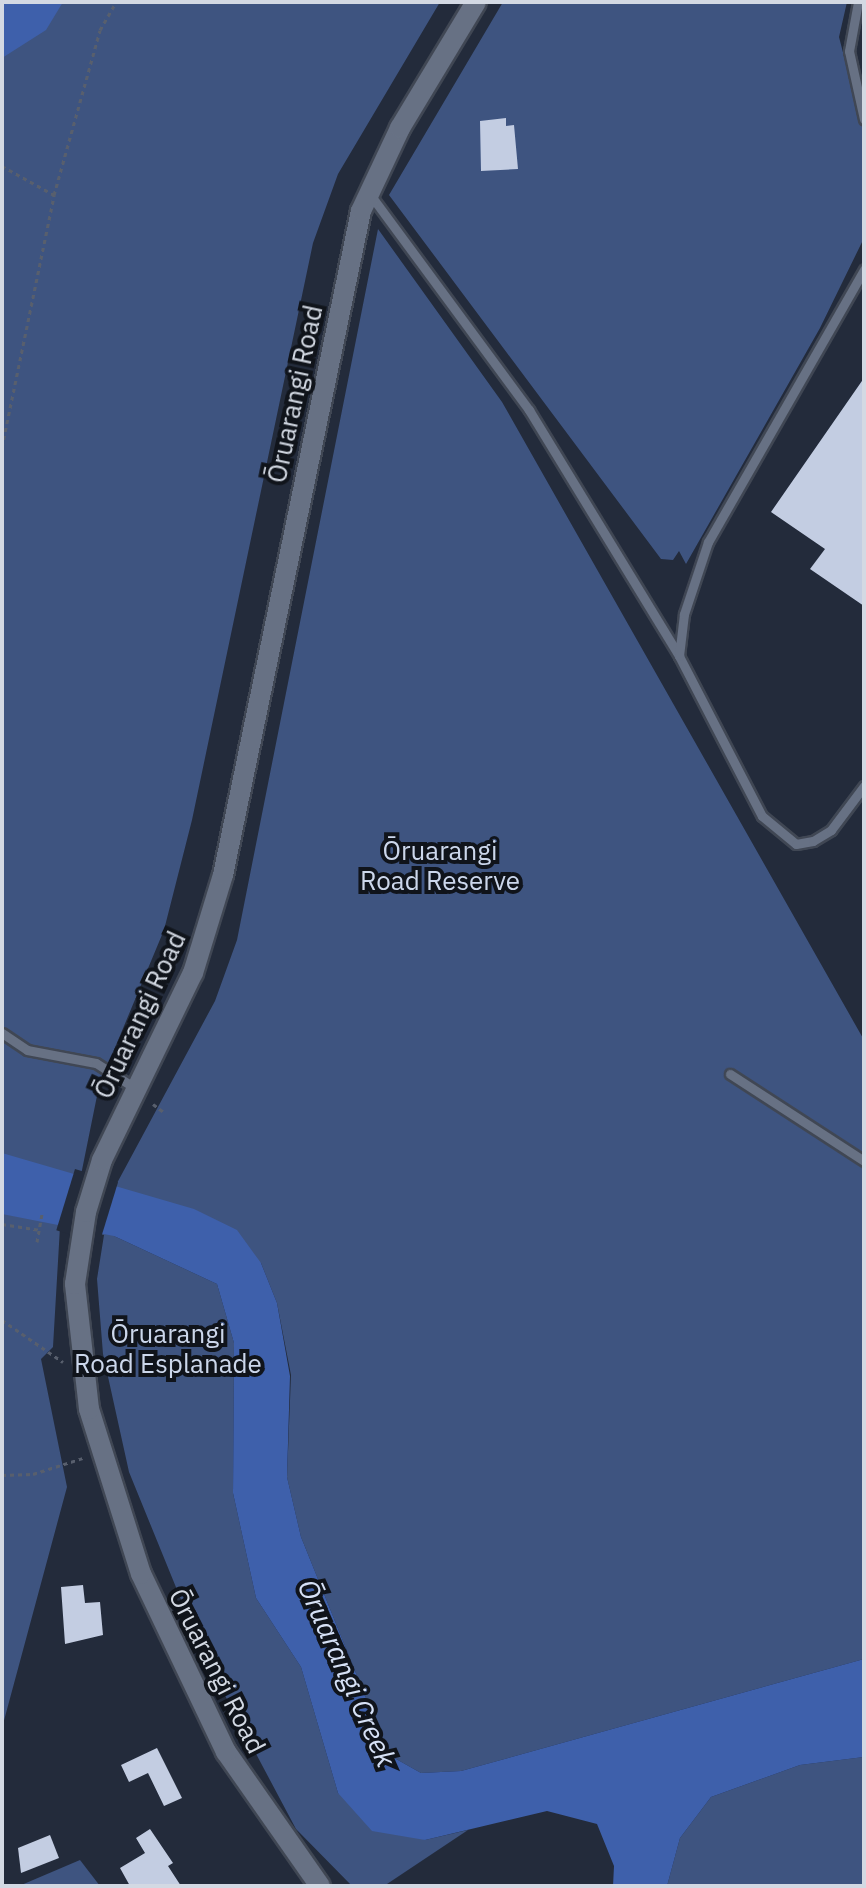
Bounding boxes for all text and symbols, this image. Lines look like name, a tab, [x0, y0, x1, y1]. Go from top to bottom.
street label: Ōruarangi Road	[261, 302, 329, 486]
park label: Ōruarangi Road Reserve	[360, 835, 520, 896]
street label: Ōruarangi Road	[88, 926, 192, 1104]
park label: Ōruarangi Road Esplanade	[74, 1318, 262, 1380]
water label: Ōruarangi Creek	[291, 1574, 403, 1772]
street label: Ōruarangi Road	[162, 1583, 272, 1759]

